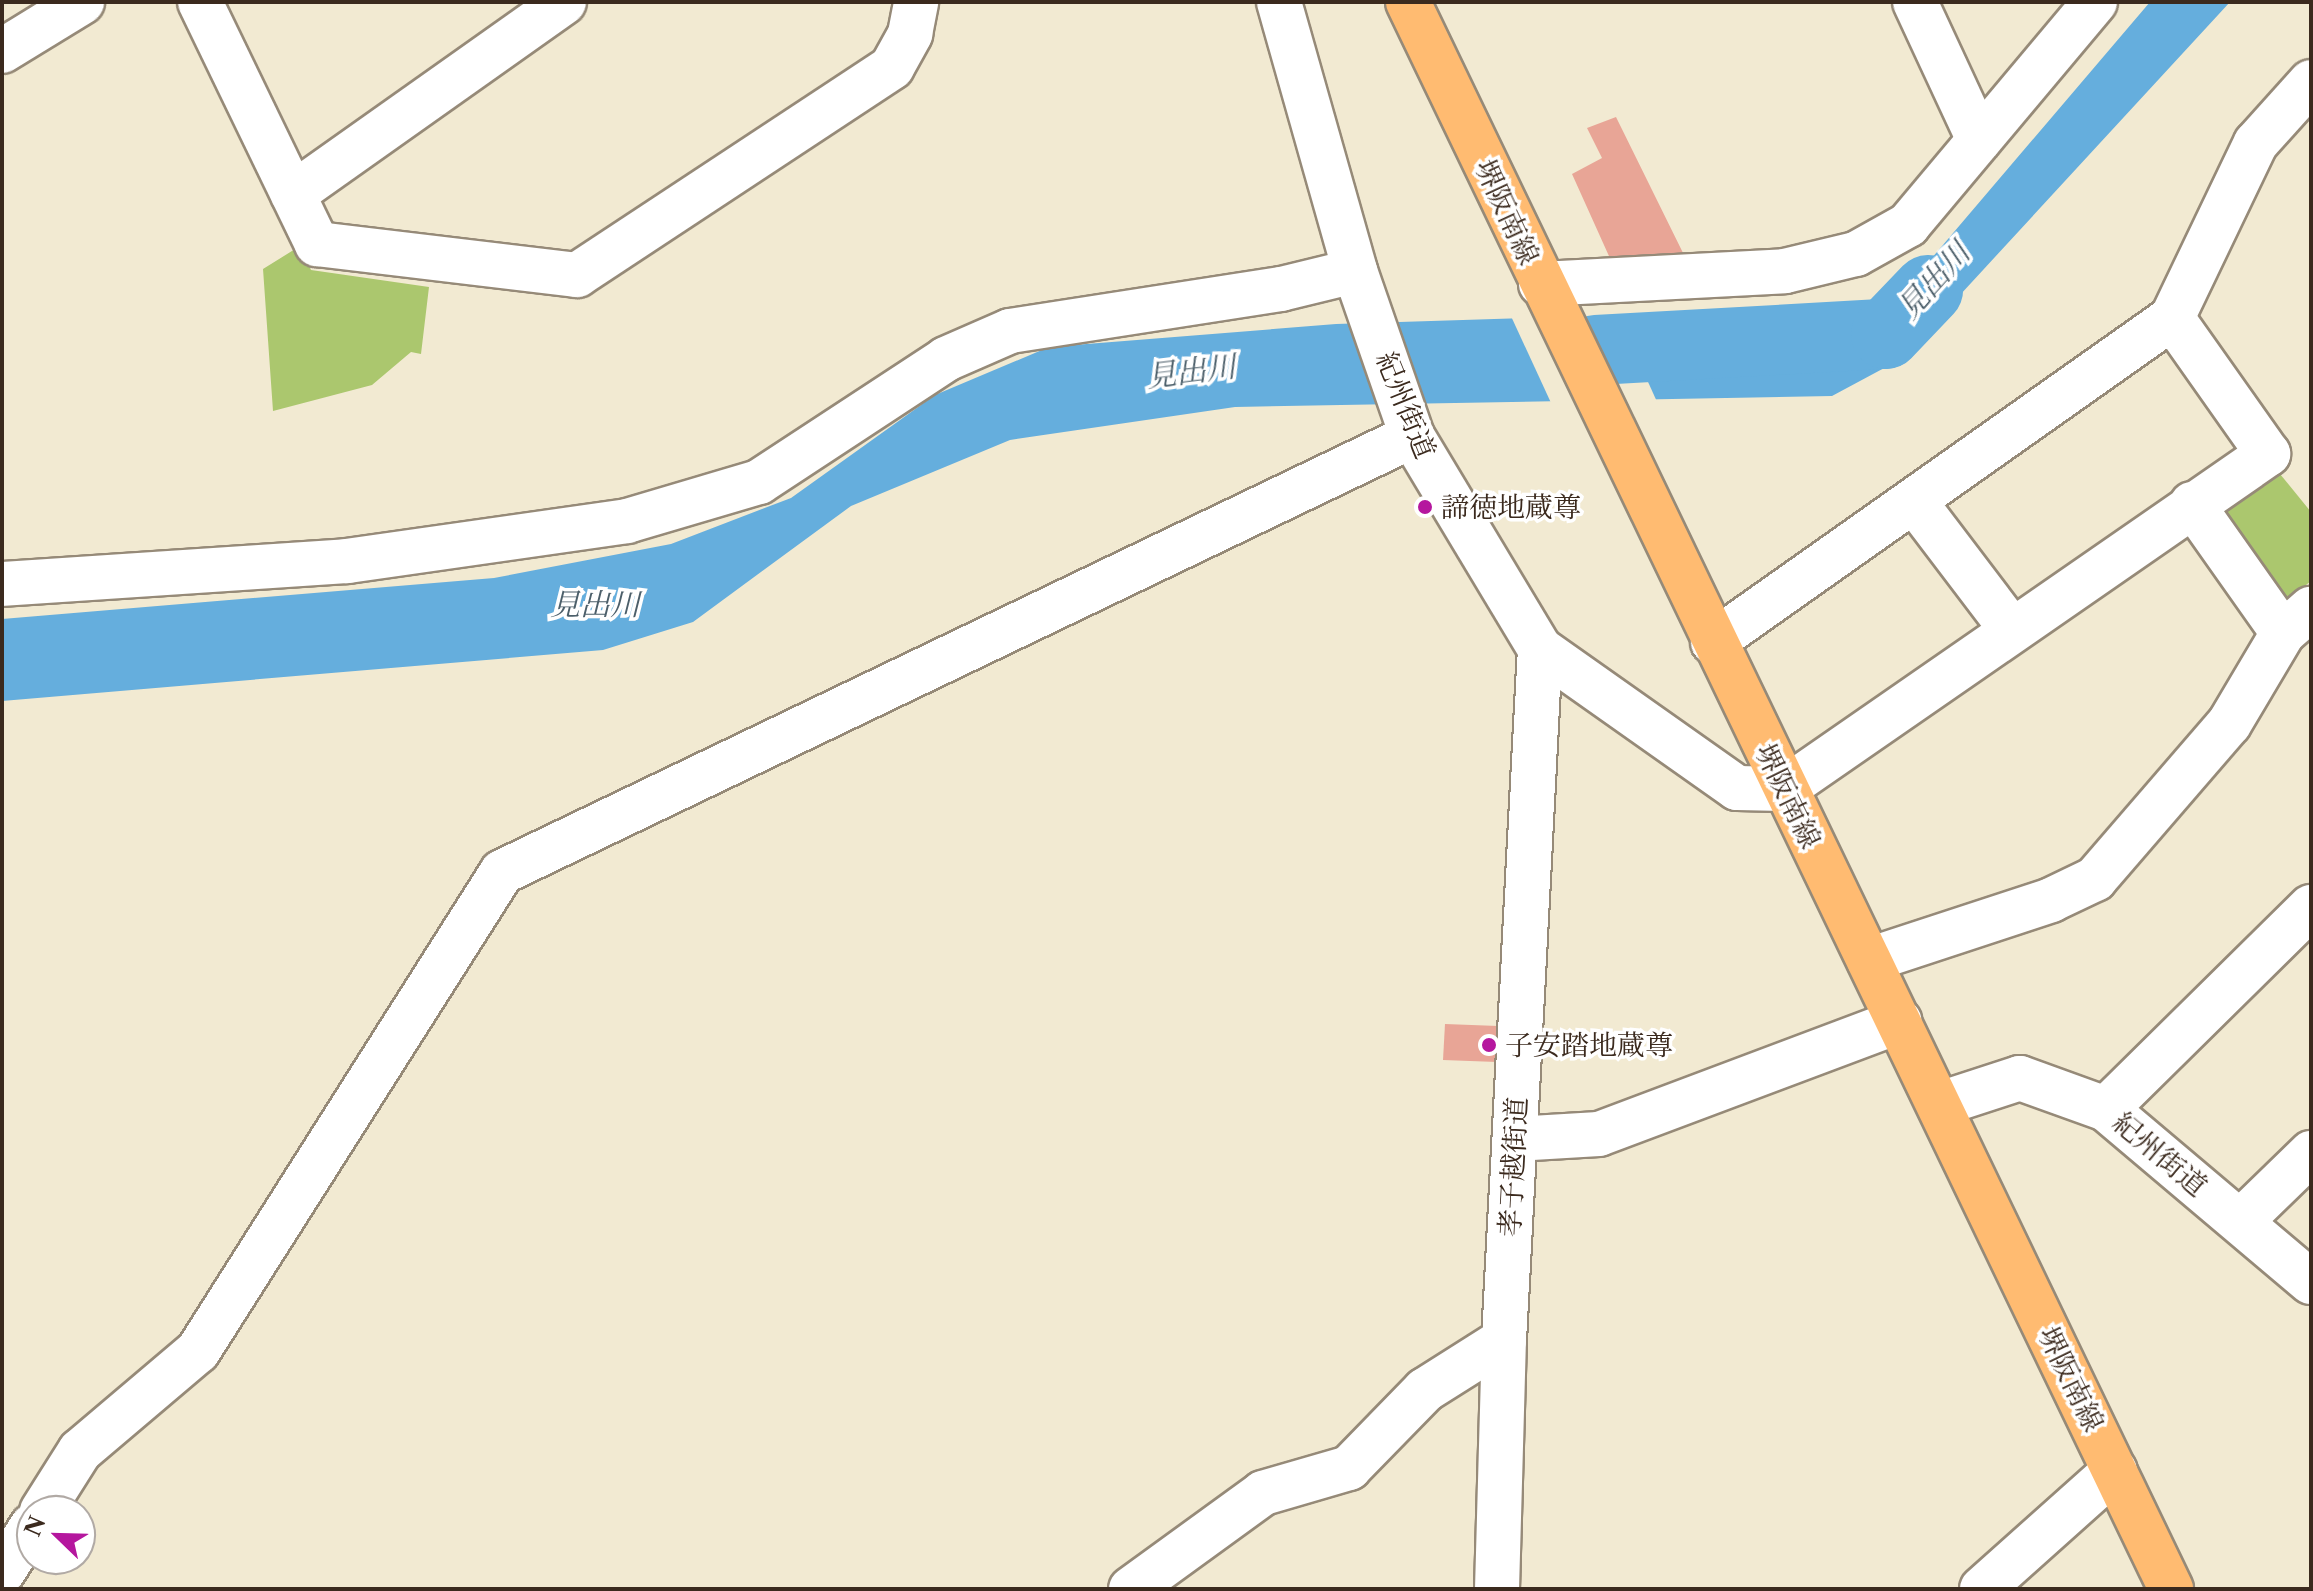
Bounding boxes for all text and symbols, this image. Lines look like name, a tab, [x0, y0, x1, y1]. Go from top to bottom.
street label: 堺阪南線	[1468, 154, 1546, 270]
water label: 見出川	[1891, 236, 1977, 326]
street label: 紀州街道	[1369, 347, 1443, 463]
water label: 見出川	[1144, 349, 1238, 395]
place label: 諦徳地蔵尊	[1441, 490, 1581, 524]
marker: 諦徳地蔵尊	[1416, 498, 1434, 516]
water label: 見出川	[550, 587, 640, 623]
street label: 堺阪南線	[1748, 738, 1828, 854]
place label: 子安踏地蔵尊	[1505, 1028, 1673, 1062]
marker: 子安踏地蔵尊	[1480, 1036, 1498, 1054]
street label: 孝子越街道	[1493, 1096, 1533, 1238]
street label: 紀州街道	[2106, 1105, 2214, 1203]
street label: 堺阪南線	[2031, 1321, 2111, 1437]
north arrow	[16, 1495, 96, 1575]
text: N	[19, 1512, 51, 1540]

